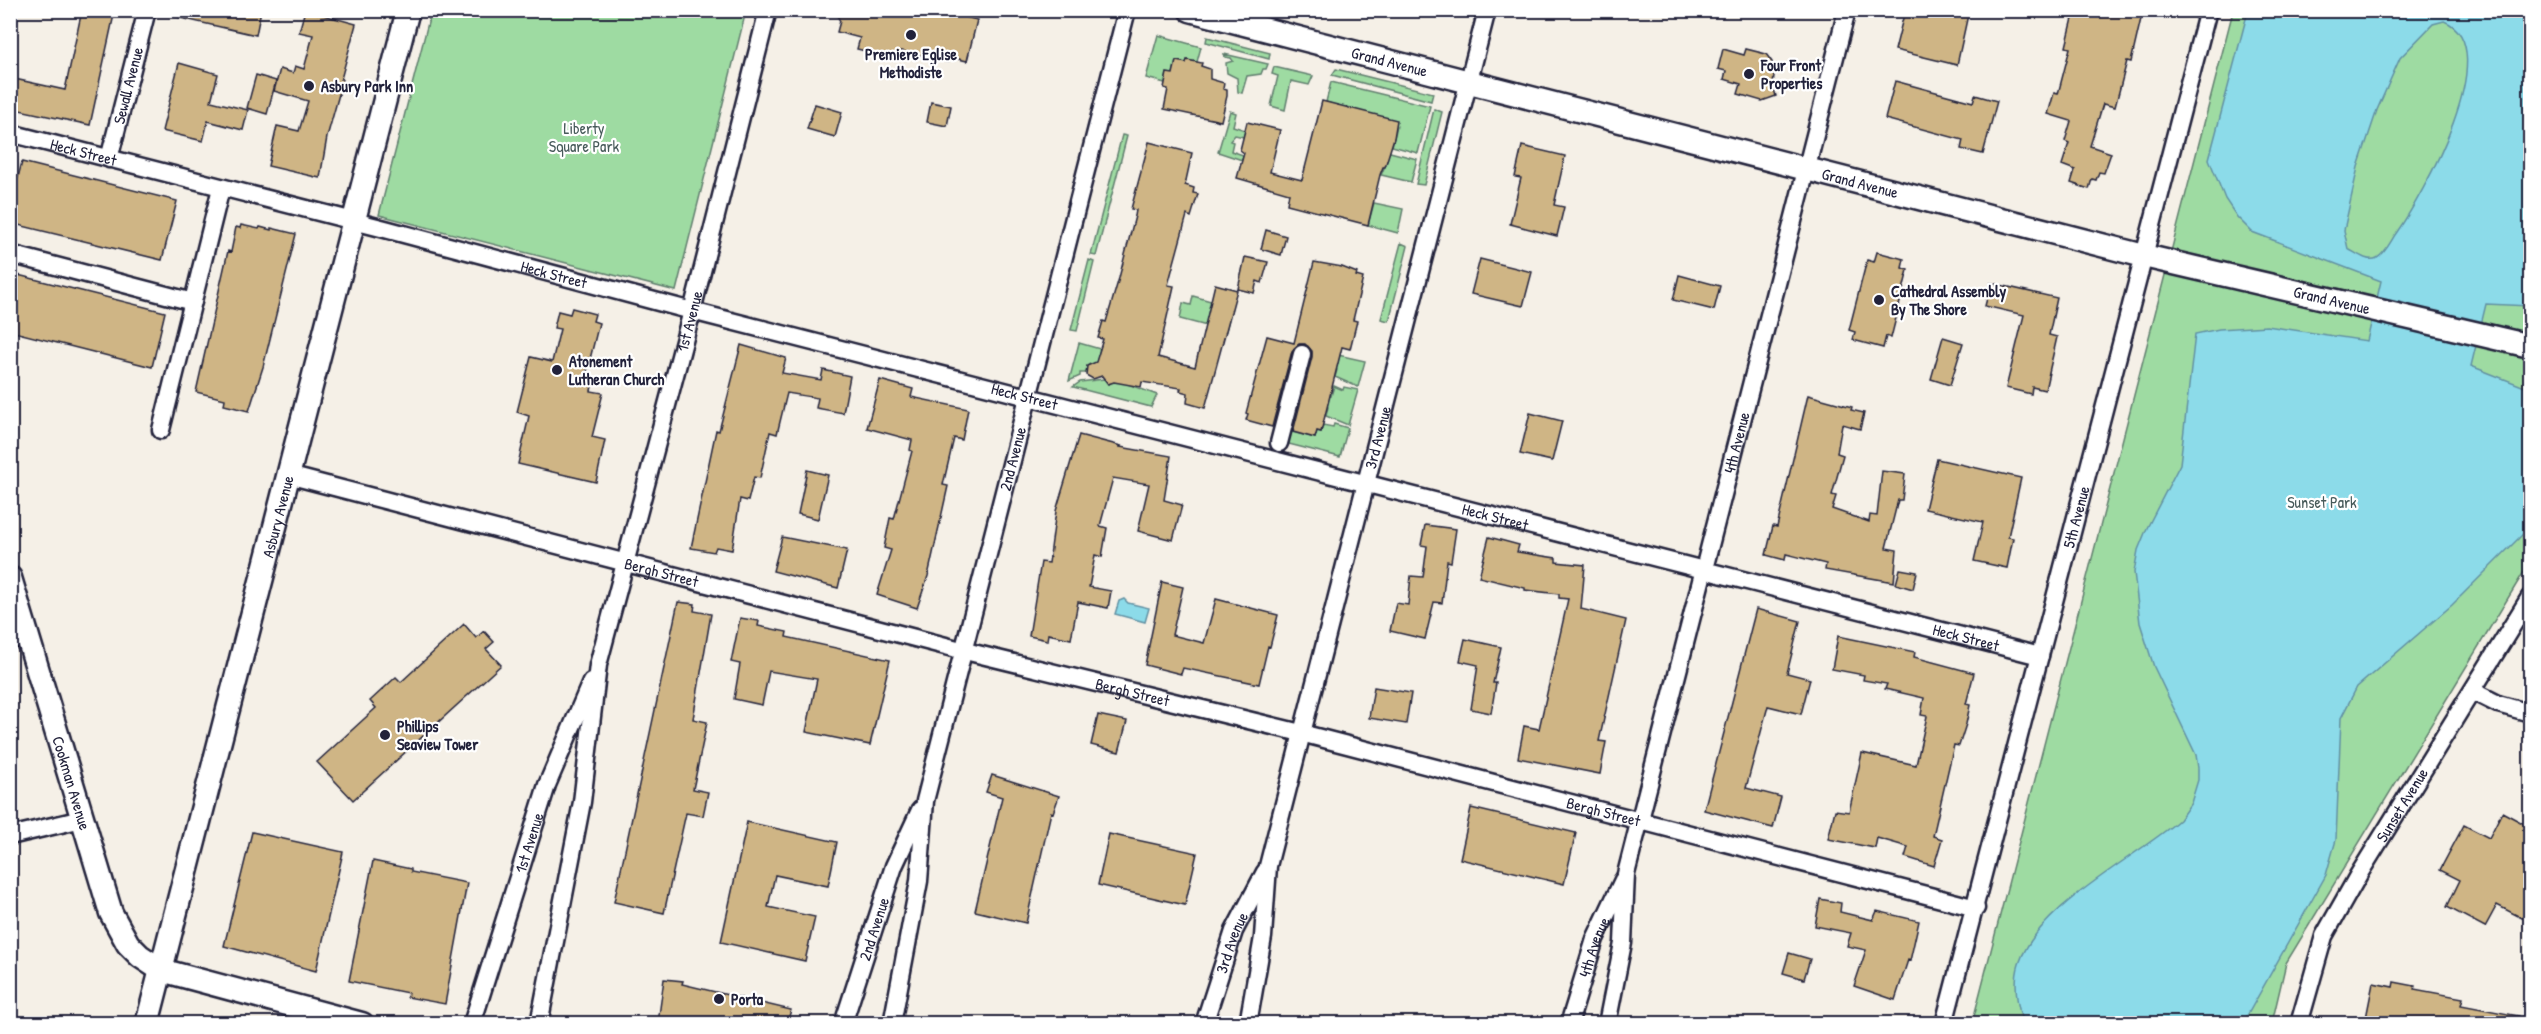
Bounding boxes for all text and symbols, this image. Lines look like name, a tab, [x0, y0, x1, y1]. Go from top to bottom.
marker: Premiere Eglise Methodiste	[904, 28, 918, 42]
street label: Grand Avenue	[1349, 41, 1431, 82]
place label: Premiere Eglise Methodiste	[865, 43, 958, 83]
street label: Sewall Avenue	[107, 44, 148, 126]
place label: Four Front Properties	[1760, 54, 1823, 95]
marker: Four Front Properties	[1742, 67, 1756, 81]
place label: Asbury Park Inn	[321, 75, 413, 98]
marker: Asbury Park Inn	[302, 79, 316, 93]
park label: Liberty Square Park	[549, 117, 620, 157]
street label: Heck Street	[48, 133, 120, 171]
street label: Grand Avenue	[1820, 162, 1901, 203]
street label: Heck Street	[518, 255, 590, 294]
place label: Cathedral Assembly By The Shore	[1891, 280, 2006, 321]
street label: Grand Avenue	[2291, 280, 2373, 319]
street label: 1st Avenue	[671, 288, 708, 354]
marker: Cathedral Assembly By The Shore	[1872, 293, 1886, 307]
place label: Atonement Lutheran Church	[569, 350, 665, 390]
marker: Atonement Lutheran Church	[550, 363, 564, 377]
street label: Heck Street	[989, 377, 1060, 415]
street label: 3rd Avenue	[1359, 403, 1396, 471]
street label: 4th Avenue	[1718, 409, 1755, 476]
street label: 2nd Avenue	[994, 424, 1031, 493]
street label: Asbury Avenue	[256, 472, 299, 560]
street label: 5th Avenue	[2057, 483, 2095, 550]
park label: Sunset Park	[2287, 491, 2357, 513]
street label: Heck Street	[1460, 498, 1531, 536]
street label: Bergh Street	[622, 552, 701, 592]
street label: Heck Street	[1931, 618, 2002, 656]
street label: Bergh Street	[1093, 672, 1172, 712]
place label: Phillips Seaview Tower	[397, 715, 479, 755]
marker: Phillips Seaview Tower	[378, 728, 392, 742]
street label: Cookman Avenue	[47, 733, 96, 833]
street label: Sunset Avenue	[2370, 763, 2433, 846]
street label: Bergh Street	[1564, 791, 1643, 832]
street label: 1st Avenue	[509, 809, 549, 875]
street label: 2nd Avenue	[853, 894, 894, 963]
street label: 3rd Avenue	[1210, 907, 1253, 976]
street label: 4th Avenue	[1573, 913, 1615, 980]
place label: Porta	[731, 988, 764, 1010]
marker: Porta	[712, 992, 726, 1006]

